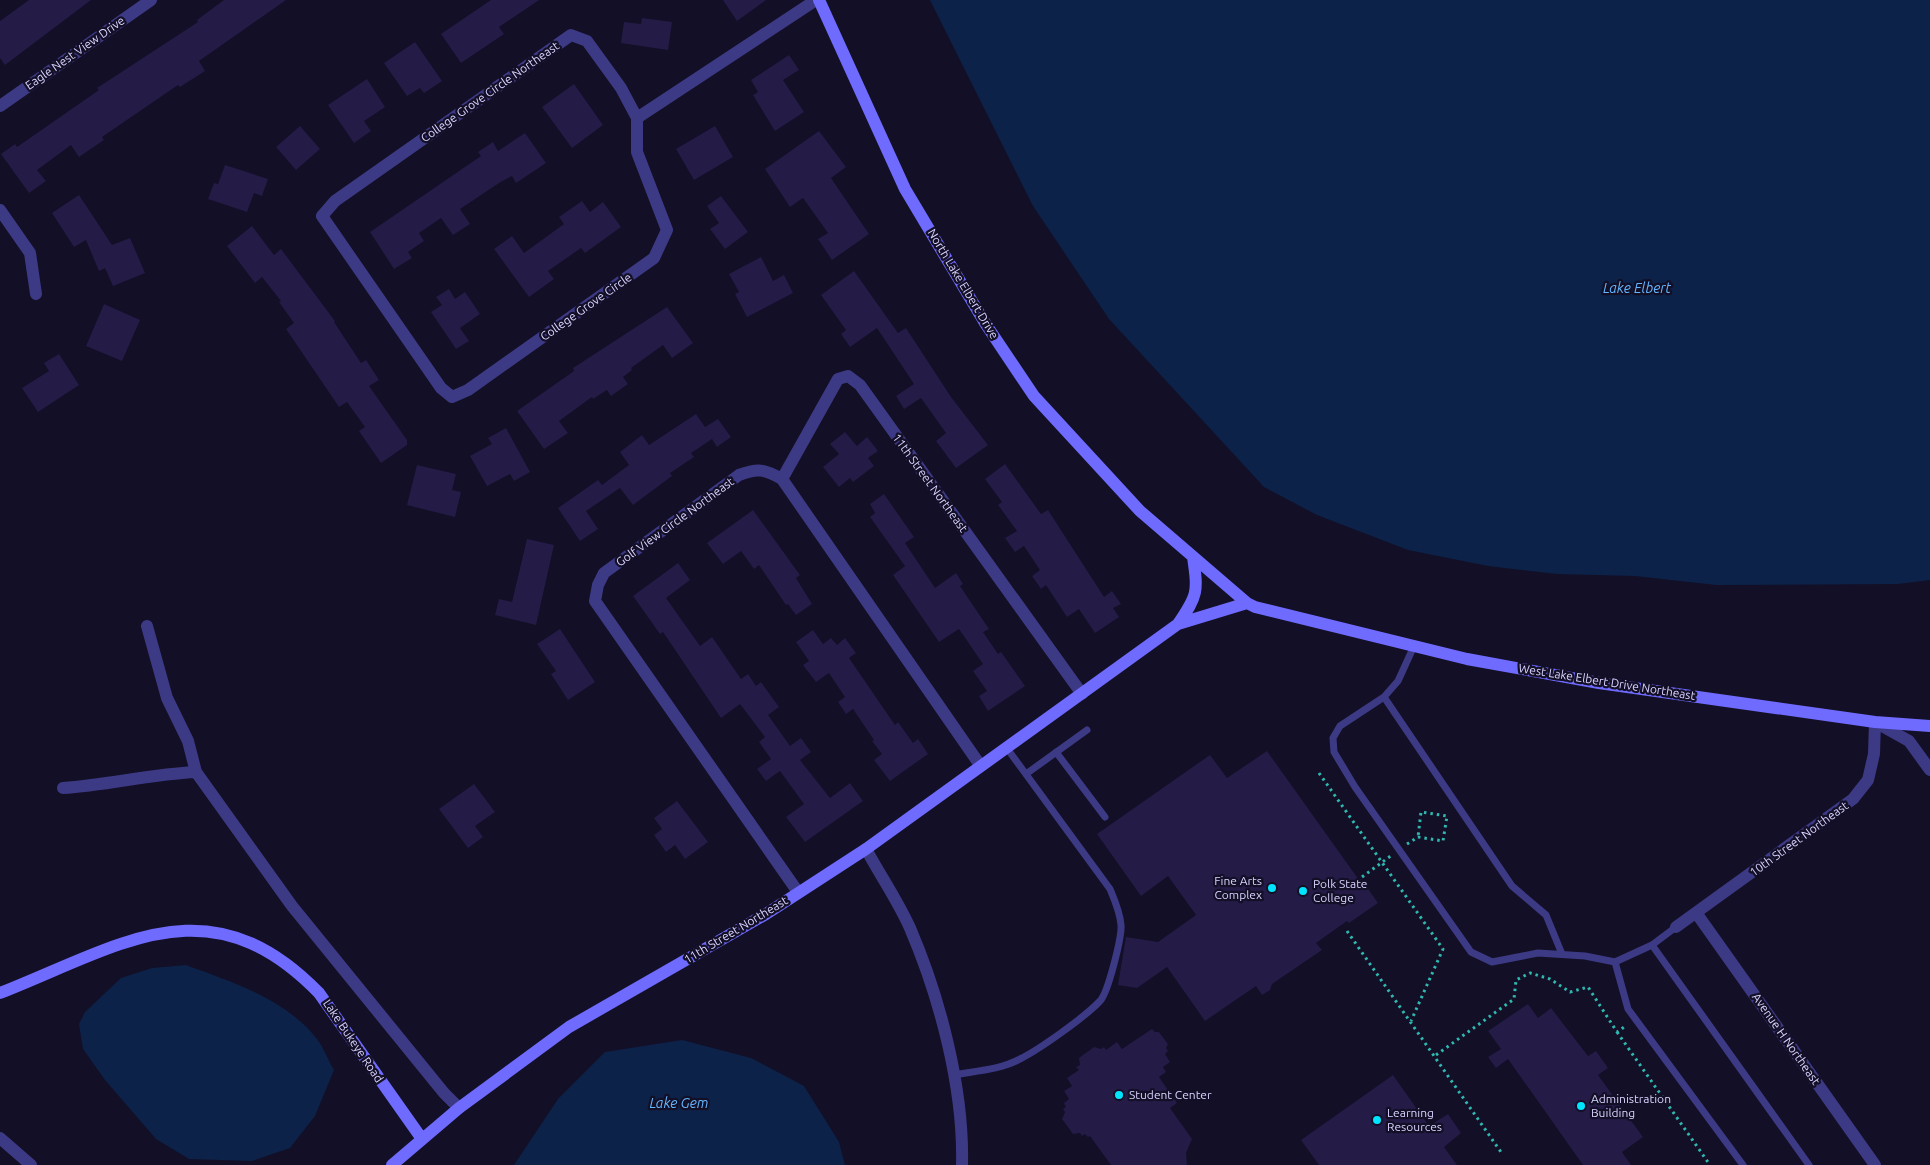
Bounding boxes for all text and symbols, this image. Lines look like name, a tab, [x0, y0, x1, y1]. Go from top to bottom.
street label: Eagle Nest View Drive	[23, 13, 127, 92]
street label: College Grove Circle Northeast	[418, 39, 561, 144]
street label: North Lake Elbert Drive	[925, 226, 1001, 341]
street label: College Grove Circle	[538, 270, 634, 343]
water label: Lake Elbert	[1603, 280, 1672, 296]
street label: 11th Street Northeast	[890, 431, 971, 535]
street label: Golf View Circle Northeast	[613, 474, 736, 569]
street label: West Lake Elbert Drive Northeast	[1518, 661, 1697, 702]
street label: 10th Street Northeast	[1747, 798, 1851, 879]
place label: Fine Arts Complex	[1214, 874, 1262, 901]
place label: Polk State College	[1313, 877, 1367, 904]
marker: Fine Arts Complex	[1266, 882, 1278, 894]
marker: Polk State College	[1297, 885, 1309, 897]
street label: 11th Street Northeast	[682, 893, 790, 966]
street label: Avenue H Northeast	[1750, 990, 1823, 1087]
street label: Lake Bukeye Road	[321, 997, 386, 1085]
place label: Student Center	[1129, 1088, 1212, 1101]
marker: Student Center	[1113, 1089, 1125, 1101]
place label: Administration Building	[1591, 1092, 1671, 1119]
water label: Lake Gem	[650, 1095, 708, 1111]
marker: Administration Building	[1575, 1100, 1587, 1112]
place label: Learning Resources	[1387, 1106, 1442, 1133]
marker: Learning Resources	[1371, 1114, 1383, 1126]

